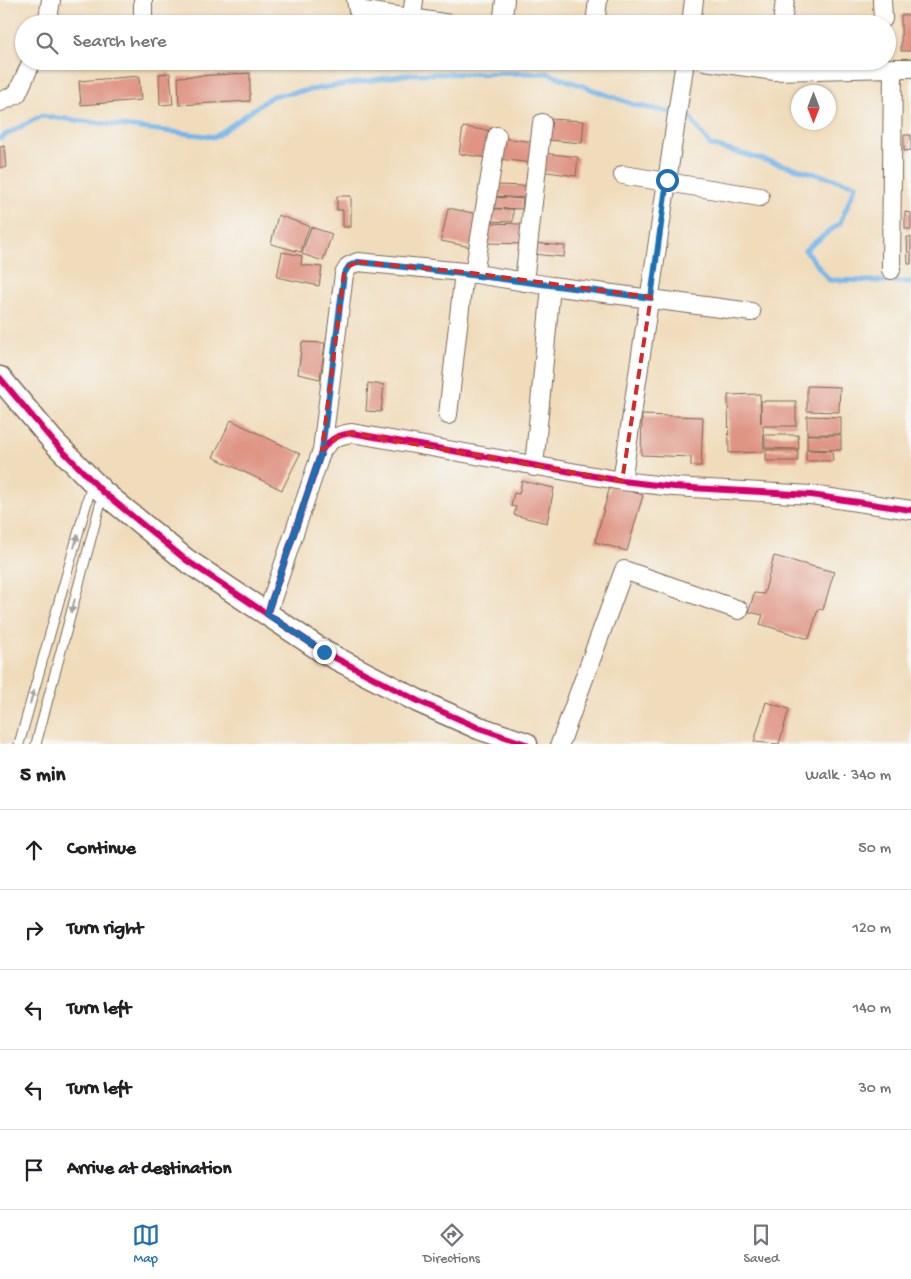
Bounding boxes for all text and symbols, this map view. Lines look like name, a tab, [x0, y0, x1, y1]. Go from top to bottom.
search box	[15, 15, 896, 70]
icon: search	[33, 29, 61, 57]
text: Search here	[73, 31, 167, 54]
north arrow	[791, 85, 836, 130]
route start	[656, 169, 679, 192]
one-way arrow	[73, 533, 81, 548]
one-way arrow	[68, 599, 76, 614]
route end	[313, 641, 336, 664]
one-way arrow	[29, 689, 37, 704]
text: 5 min	[20, 764, 65, 789]
text: Walk · 340 m	[805, 767, 891, 786]
icon: ahead	[20, 836, 48, 864]
text: Continue	[67, 838, 136, 861]
text: 50 m	[858, 840, 891, 859]
icon: right	[20, 916, 48, 944]
text: Turn right	[67, 918, 143, 941]
text: 120 m	[852, 920, 891, 939]
icon: left	[20, 996, 48, 1024]
text: Turn left	[67, 998, 131, 1021]
text: 140 m	[853, 1000, 891, 1019]
icon: left	[20, 1076, 48, 1104]
text: Turn left	[67, 1078, 131, 1101]
text: 30 m	[858, 1080, 891, 1099]
icon: arrive	[20, 1156, 48, 1184]
text: Arrive at destination	[67, 1158, 231, 1181]
tab: Map	[132, 1221, 160, 1268]
tab: Directions	[423, 1221, 480, 1268]
tab: Saved	[743, 1221, 779, 1268]

